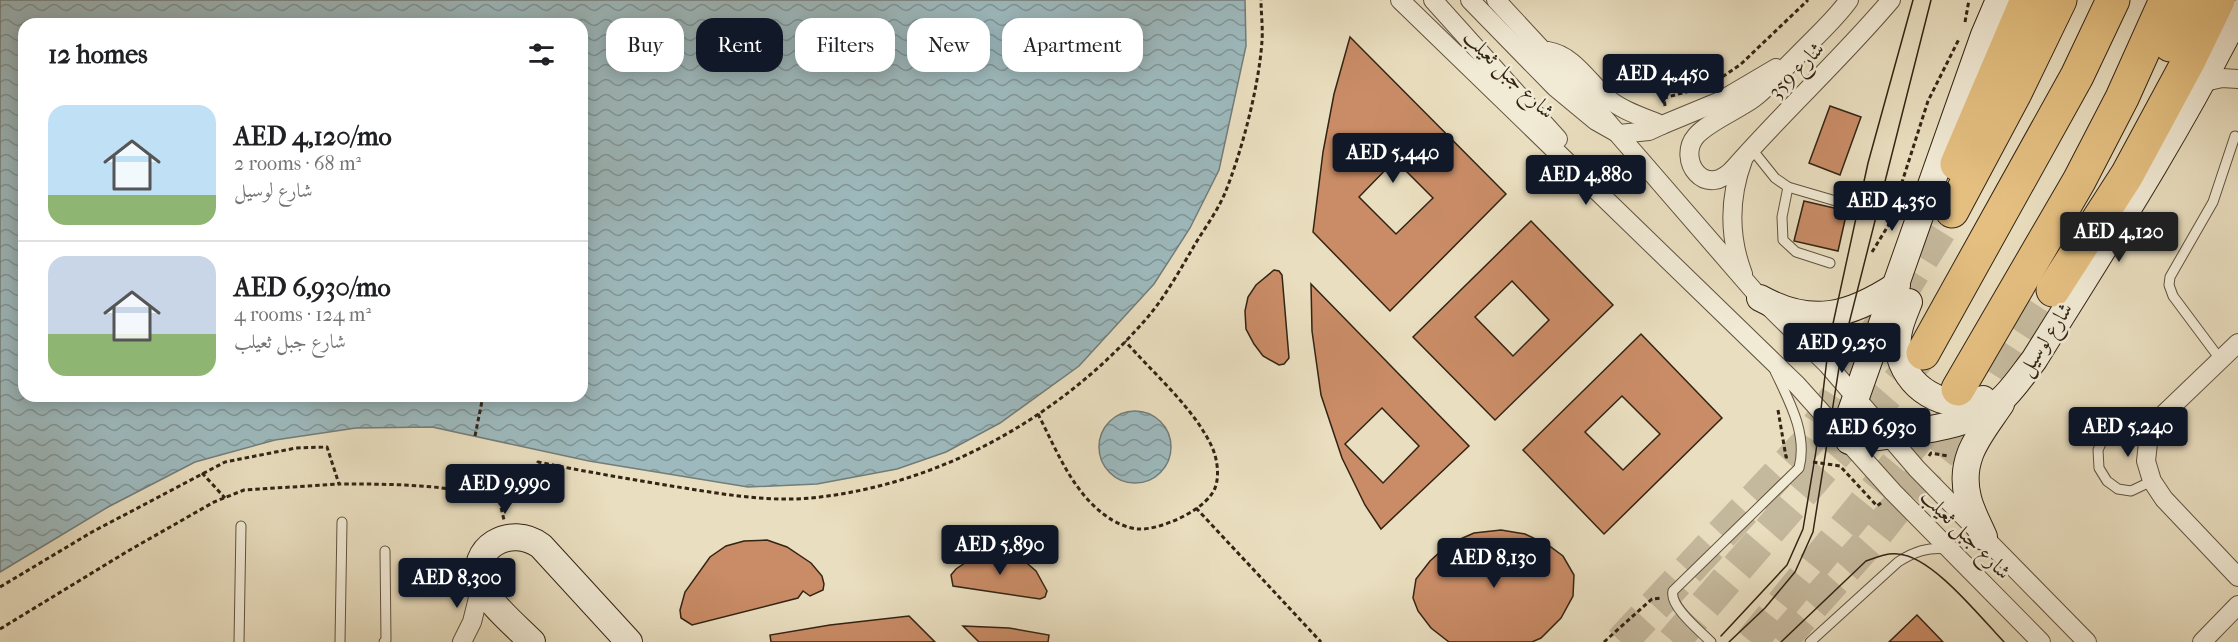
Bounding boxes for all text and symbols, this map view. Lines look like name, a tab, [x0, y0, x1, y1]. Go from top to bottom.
chip: Buy	[606, 18, 684, 72]
chip: Rent	[696, 18, 783, 72]
chip: Filters	[795, 18, 895, 72]
chip: New	[907, 18, 990, 72]
chip: Apartment	[1002, 18, 1143, 72]
street label: شارع جبل ثعيلب	[1454, 25, 1560, 128]
street label: شارع 359	[1763, 37, 1833, 108]
icon: filters	[525, 38, 558, 71]
text: 12 homes	[48, 39, 148, 70]
pin: AED 4,450	[1594, 54, 1732, 105]
text: AED 4,450	[1617, 62, 1709, 85]
text: AED 4,120/mo	[234, 121, 392, 152]
icon: home	[96, 129, 168, 201]
pin: AED 5,440	[1324, 133, 1462, 184]
text: AED 5,440	[1347, 141, 1439, 164]
text: 2 rooms · 68 m²	[234, 152, 361, 175]
pin: AED 4,880	[1517, 155, 1655, 206]
text: AED 4,880	[1540, 163, 1632, 186]
text: شارع لوسيل	[234, 179, 313, 202]
pin: AED 4,350	[1823, 181, 1961, 232]
text: AED 4,350	[1848, 189, 1936, 212]
pin: AED 4,120	[2050, 212, 2188, 263]
text: AED 4,120	[2074, 220, 2164, 243]
text: AED 6,930/mo	[234, 272, 391, 303]
icon: home	[96, 280, 168, 352]
street label: شارع لوسيل	[2012, 298, 2083, 383]
text: 4 rooms · 124 m²	[234, 303, 371, 326]
pin: AED 9,250	[1773, 323, 1911, 374]
text: شارع جبل ثعيلب	[234, 330, 346, 353]
text: AED 9,250	[1797, 331, 1887, 354]
pin: AED 5,240	[2059, 407, 2197, 458]
pin: AED 6,930	[1803, 408, 1941, 459]
text: AED 5,240	[2083, 415, 2173, 438]
text: AED 6,930	[1827, 416, 1917, 439]
pin: AED 9,990	[436, 464, 574, 515]
text: AED 9,990	[459, 472, 551, 495]
street label: شارع جبل ثعيلب	[1912, 484, 2016, 588]
pin: AED 5,890	[931, 525, 1069, 576]
text: AED 5,890	[955, 533, 1045, 556]
pin: AED 8,130	[1425, 538, 1563, 589]
text: AED 8,130	[1451, 546, 1537, 569]
pin: AED 8,300	[388, 558, 526, 609]
text: AED 8,300	[412, 566, 502, 589]

